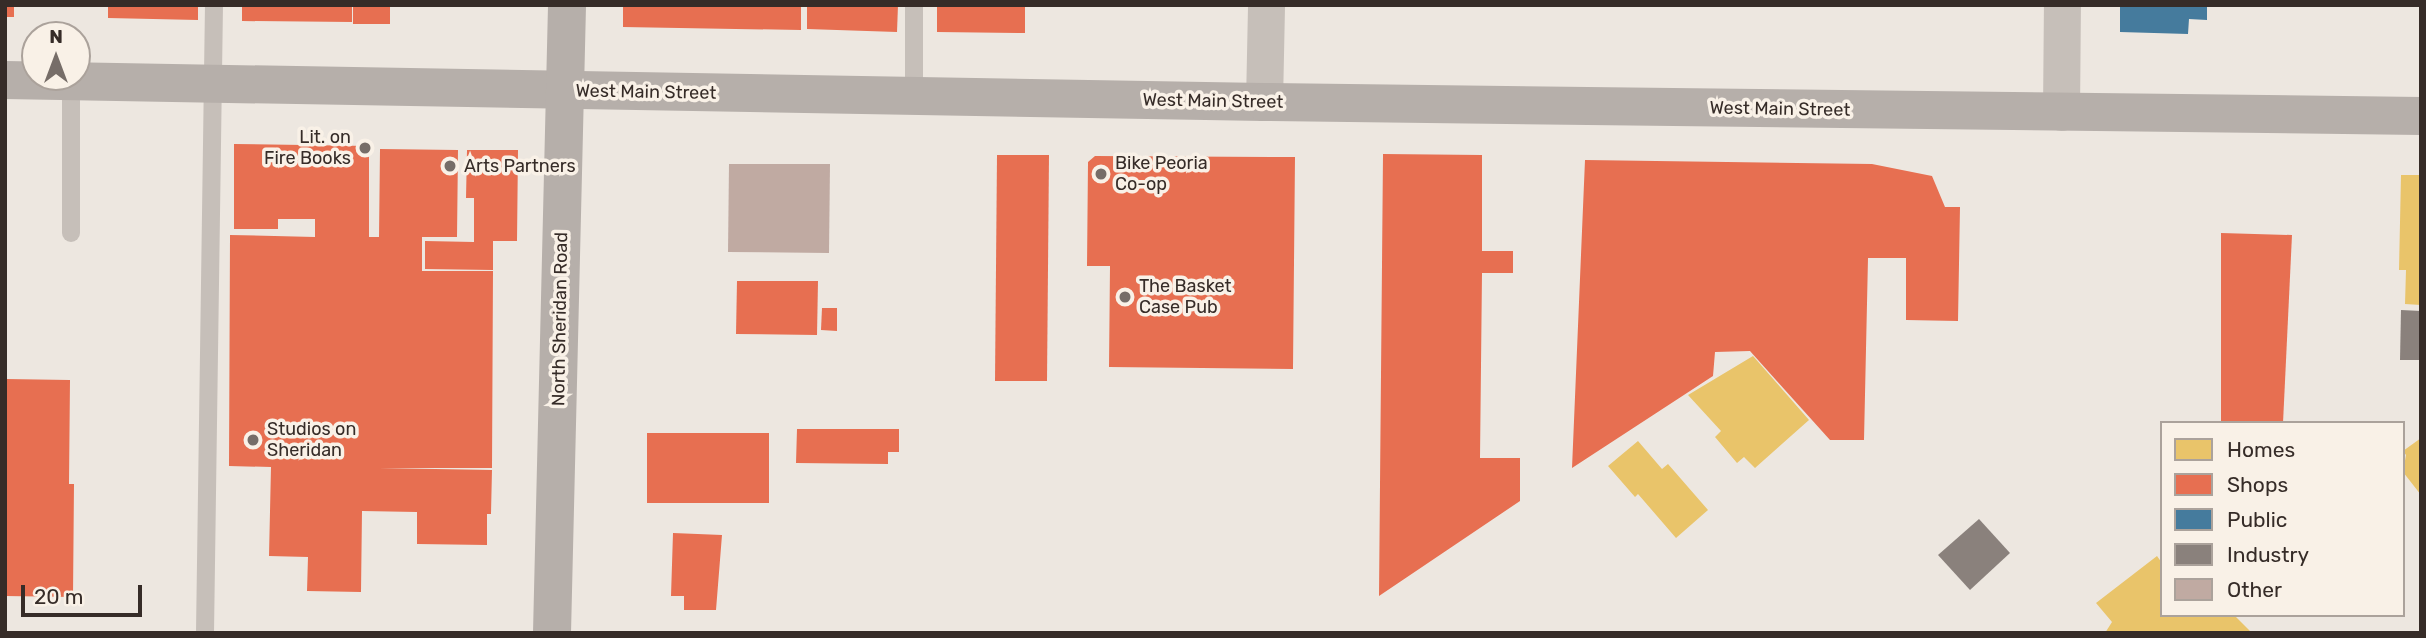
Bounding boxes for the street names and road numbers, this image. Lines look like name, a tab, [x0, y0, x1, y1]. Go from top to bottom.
street label: West Main Street	[575, 80, 717, 104]
street label: West Main Street	[1142, 89, 1284, 113]
street label: West Main Street	[1709, 97, 1851, 121]
street label: North Sheridan Road	[548, 232, 572, 406]

